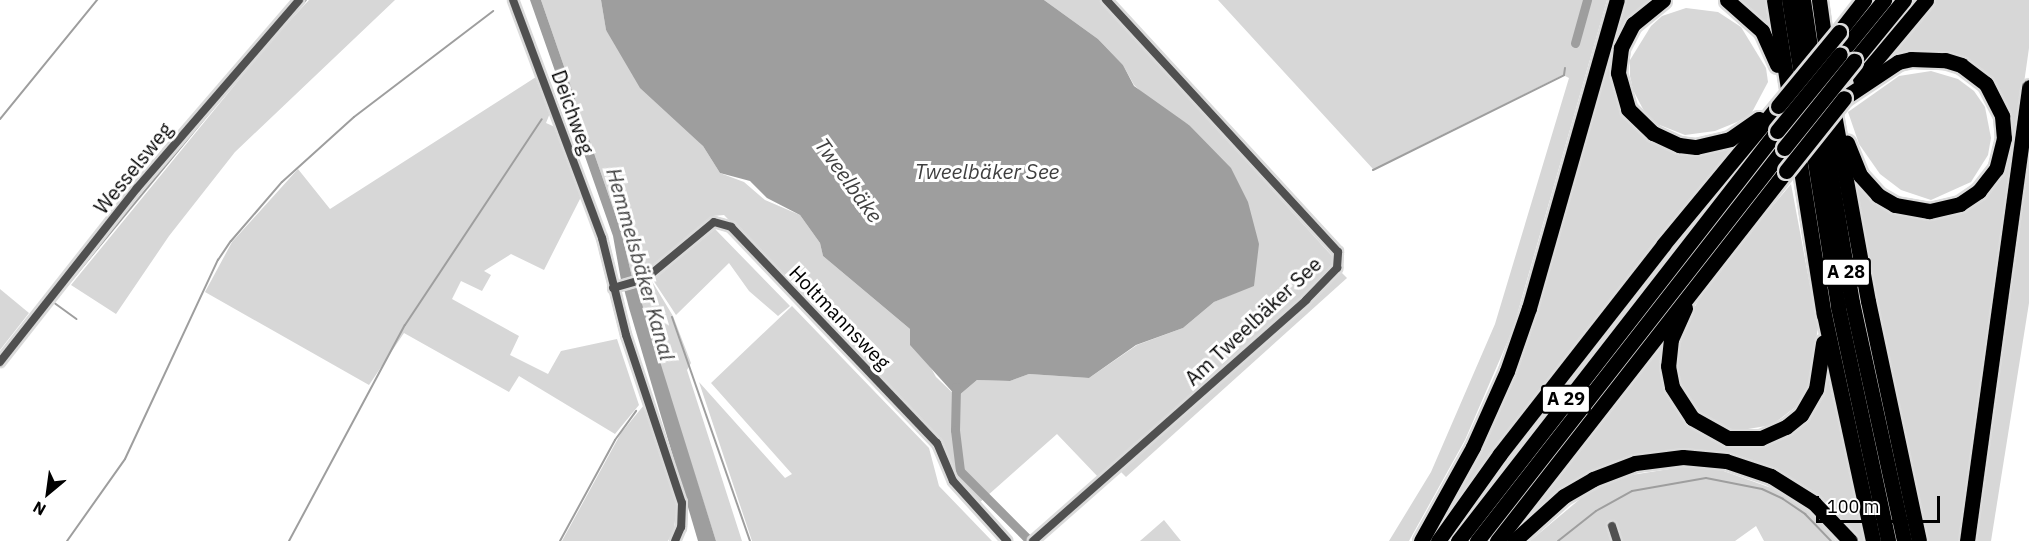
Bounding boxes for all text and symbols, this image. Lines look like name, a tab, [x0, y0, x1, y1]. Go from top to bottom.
street label: Deichweg	[547, 67, 599, 157]
street label: Wesselsweg	[89, 117, 177, 219]
water label: Tweelbäke	[810, 133, 888, 227]
water label: Tweelbäker See	[915, 158, 1059, 184]
water label: Hemmelsbäker Kanal	[601, 165, 681, 363]
street label: Am Tweelbäker See	[1180, 252, 1326, 390]
road number: A 28	[1820, 257, 1872, 287]
street label: Holtmannsweg	[785, 260, 895, 374]
road number: A 29	[1540, 384, 1592, 414]
north arrow	[18, 463, 78, 523]
scale bar	[1819, 484, 1944, 522]
text: 100 m	[1827, 495, 1879, 518]
text: N	[29, 497, 49, 520]

